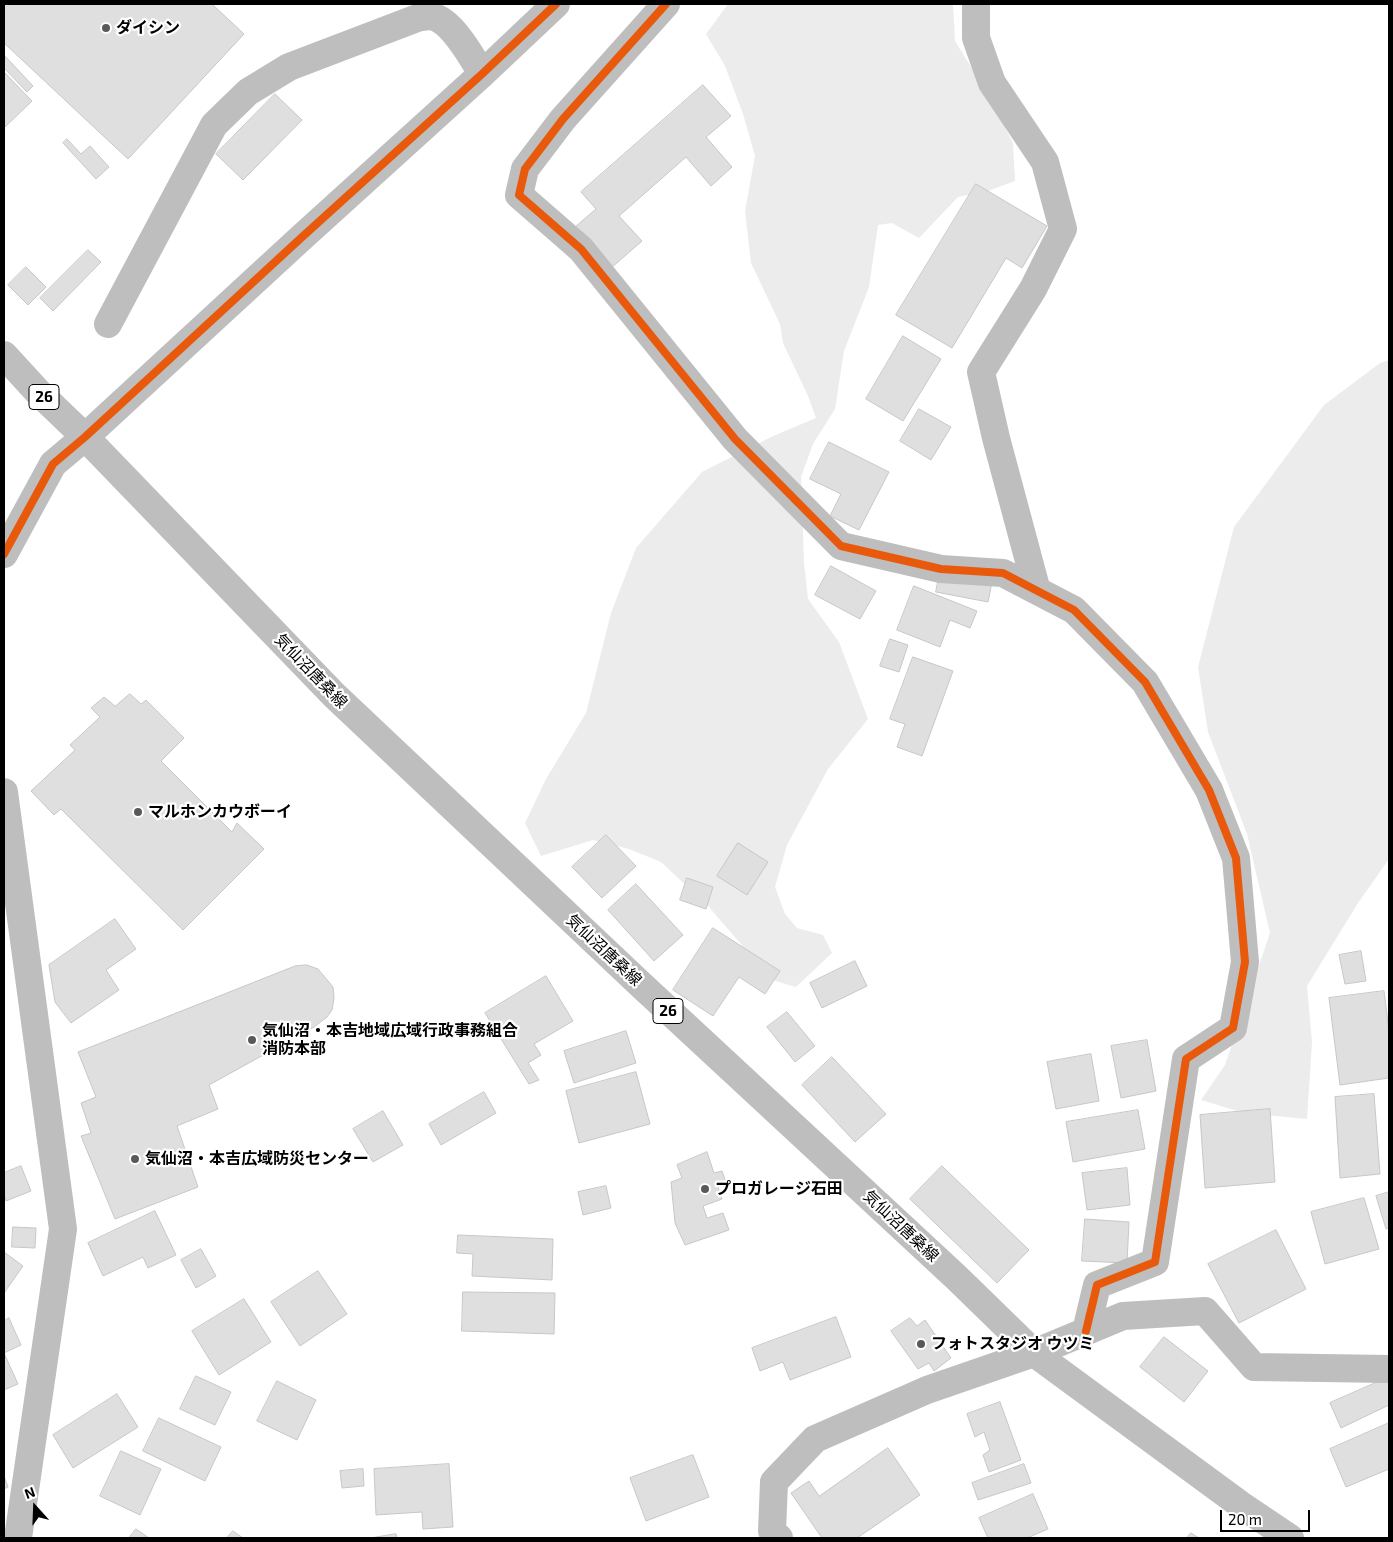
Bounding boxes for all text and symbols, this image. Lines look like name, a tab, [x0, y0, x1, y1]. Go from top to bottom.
place label: ダイシン	[116, 18, 180, 38]
marker: ダイシン	[100, 22, 112, 34]
road number: 26	[29, 384, 59, 410]
street label: 気仙沼唐桑線	[271, 630, 351, 712]
place label: マルホンカウボーイ	[148, 802, 292, 822]
marker: マルホンカウボーイ	[132, 806, 144, 818]
street label: 気仙沼唐桑線	[562, 910, 646, 990]
road number: 26	[653, 998, 683, 1024]
place label: 気仙沼・本吉地域広域行政事務組合 消防本部	[262, 1021, 518, 1059]
marker: 気仙沼・本吉地域広域行政事務組合 消防本部	[246, 1034, 258, 1046]
place label: 気仙沼・本吉広域防災センター	[145, 1149, 369, 1169]
marker: 気仙沼・本吉広域防災センター	[129, 1153, 141, 1165]
place label: プロガレージ石田	[715, 1179, 843, 1199]
marker: プロガレージ石田	[699, 1183, 711, 1195]
street label: 気仙沼唐桑線	[859, 1186, 943, 1266]
place label: フォトスタジオ ウツミ	[931, 1334, 1094, 1354]
marker: フォトスタジオ ウツミ	[915, 1338, 927, 1350]
north arrow	[10, 1482, 60, 1532]
text: N	[22, 1483, 37, 1502]
scale bar	[1223, 1500, 1313, 1532]
text: 20 m	[1228, 1510, 1262, 1528]

